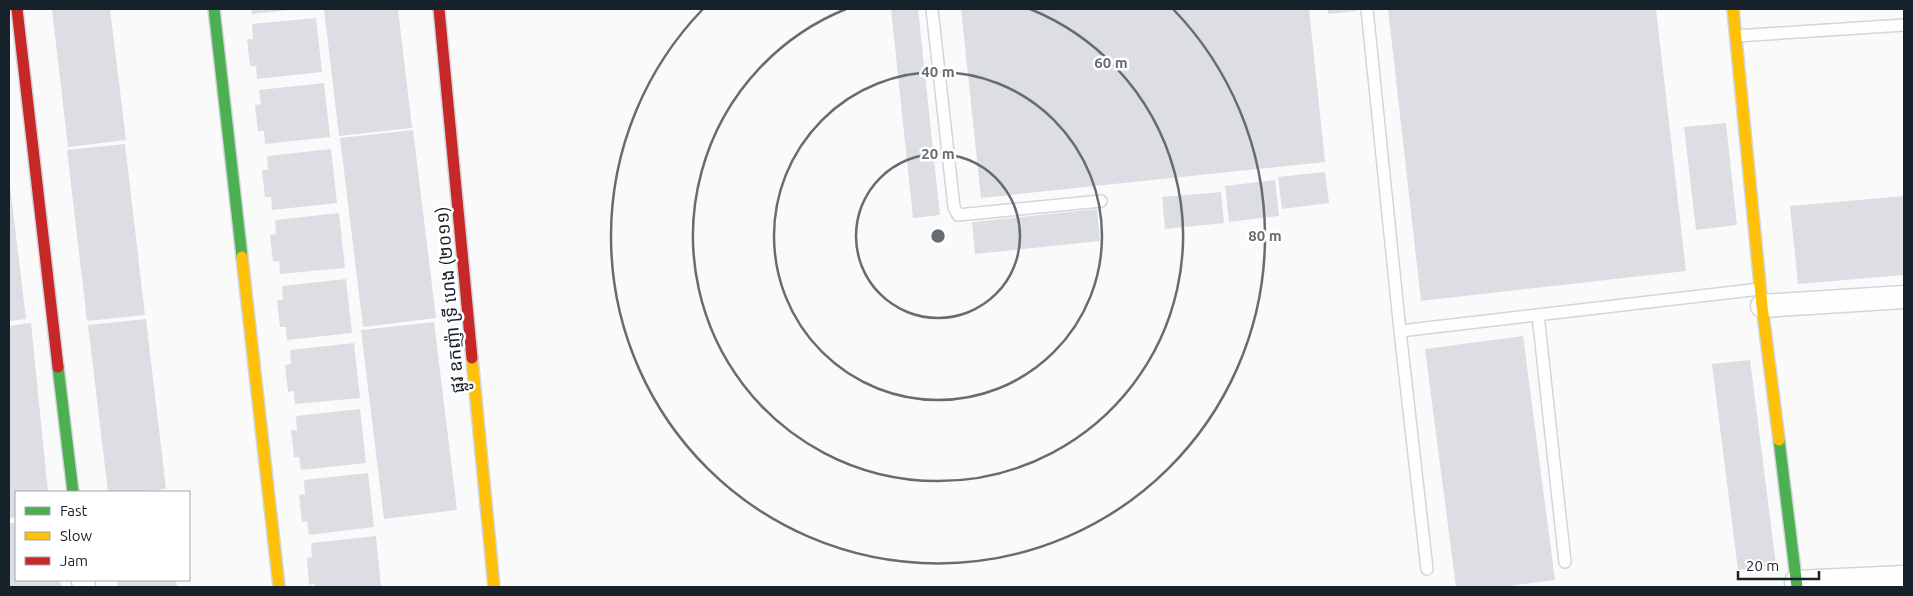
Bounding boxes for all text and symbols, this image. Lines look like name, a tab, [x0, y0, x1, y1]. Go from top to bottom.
text: 60 m	[1094, 54, 1128, 71]
text: 40 m	[921, 63, 955, 80]
text: 20 m	[921, 145, 955, 162]
street label: ផ្លូវ ឧកញ៉ា ទ្រី ហេង (២០១១)	[431, 205, 474, 394]
centre of rings	[929, 227, 947, 245]
text: 80 m	[1248, 227, 1282, 244]
legend	[15, 491, 190, 581]
text: Fast	[60, 502, 88, 519]
text: Slow	[60, 527, 93, 544]
scale bar	[1738, 548, 1819, 580]
text: Jam	[60, 552, 88, 569]
text: 20 m	[1746, 557, 1779, 574]

